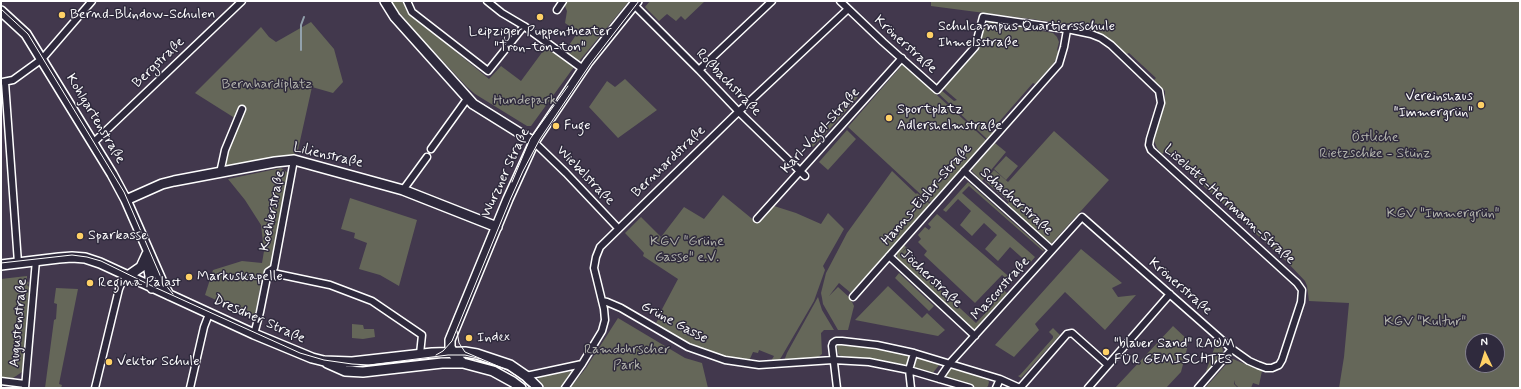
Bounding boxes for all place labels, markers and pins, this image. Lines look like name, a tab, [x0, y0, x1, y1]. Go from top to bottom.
place label: Bernd-Blindow-Schulen	[70, 7, 215, 23]
marker: Bernd-Blindow-Schulen	[57, 10, 67, 20]
marker: Leipziger Puppentheater "Tron-ton-ton"	[535, 12, 545, 22]
place label: Schulcampus Quartiersschule Ihmelsstraße	[938, 19, 1115, 52]
place label: Leipziger Puppentheater "Tron-ton-ton"	[469, 24, 611, 56]
marker: Schulcampus Quartiersschule Ihmelsstraße	[925, 30, 935, 40]
place label: Vereinshaus "Immergrün"	[1394, 89, 1473, 122]
marker: Vereinshaus "Immergrün"	[1476, 100, 1486, 110]
place label: Sportplatz Adlershelmstraße	[897, 102, 1002, 134]
marker: Sportplatz Adlershelmstraße	[884, 113, 894, 123]
place label: Fuge	[564, 118, 591, 134]
marker: Fuge	[551, 121, 561, 131]
place label: Sparkasse	[88, 228, 148, 244]
marker: Sparkasse	[75, 231, 85, 241]
place label: Markuskapelle	[197, 269, 283, 285]
marker: Markuskapelle	[184, 272, 194, 282]
place label: Regina Palast	[98, 275, 181, 291]
marker: Regina Palast	[85, 278, 95, 288]
place label: Index	[477, 330, 510, 346]
marker: Index	[464, 333, 474, 343]
place label: "blauer Sand" RAUM FÜR GEMISCHTES	[1114, 336, 1235, 368]
marker: "blauer Sand" RAUM FÜR GEMISCHTES	[1101, 347, 1111, 357]
place label: Vektor Schule	[117, 354, 200, 370]
marker: Vektor Schule	[104, 357, 114, 367]

